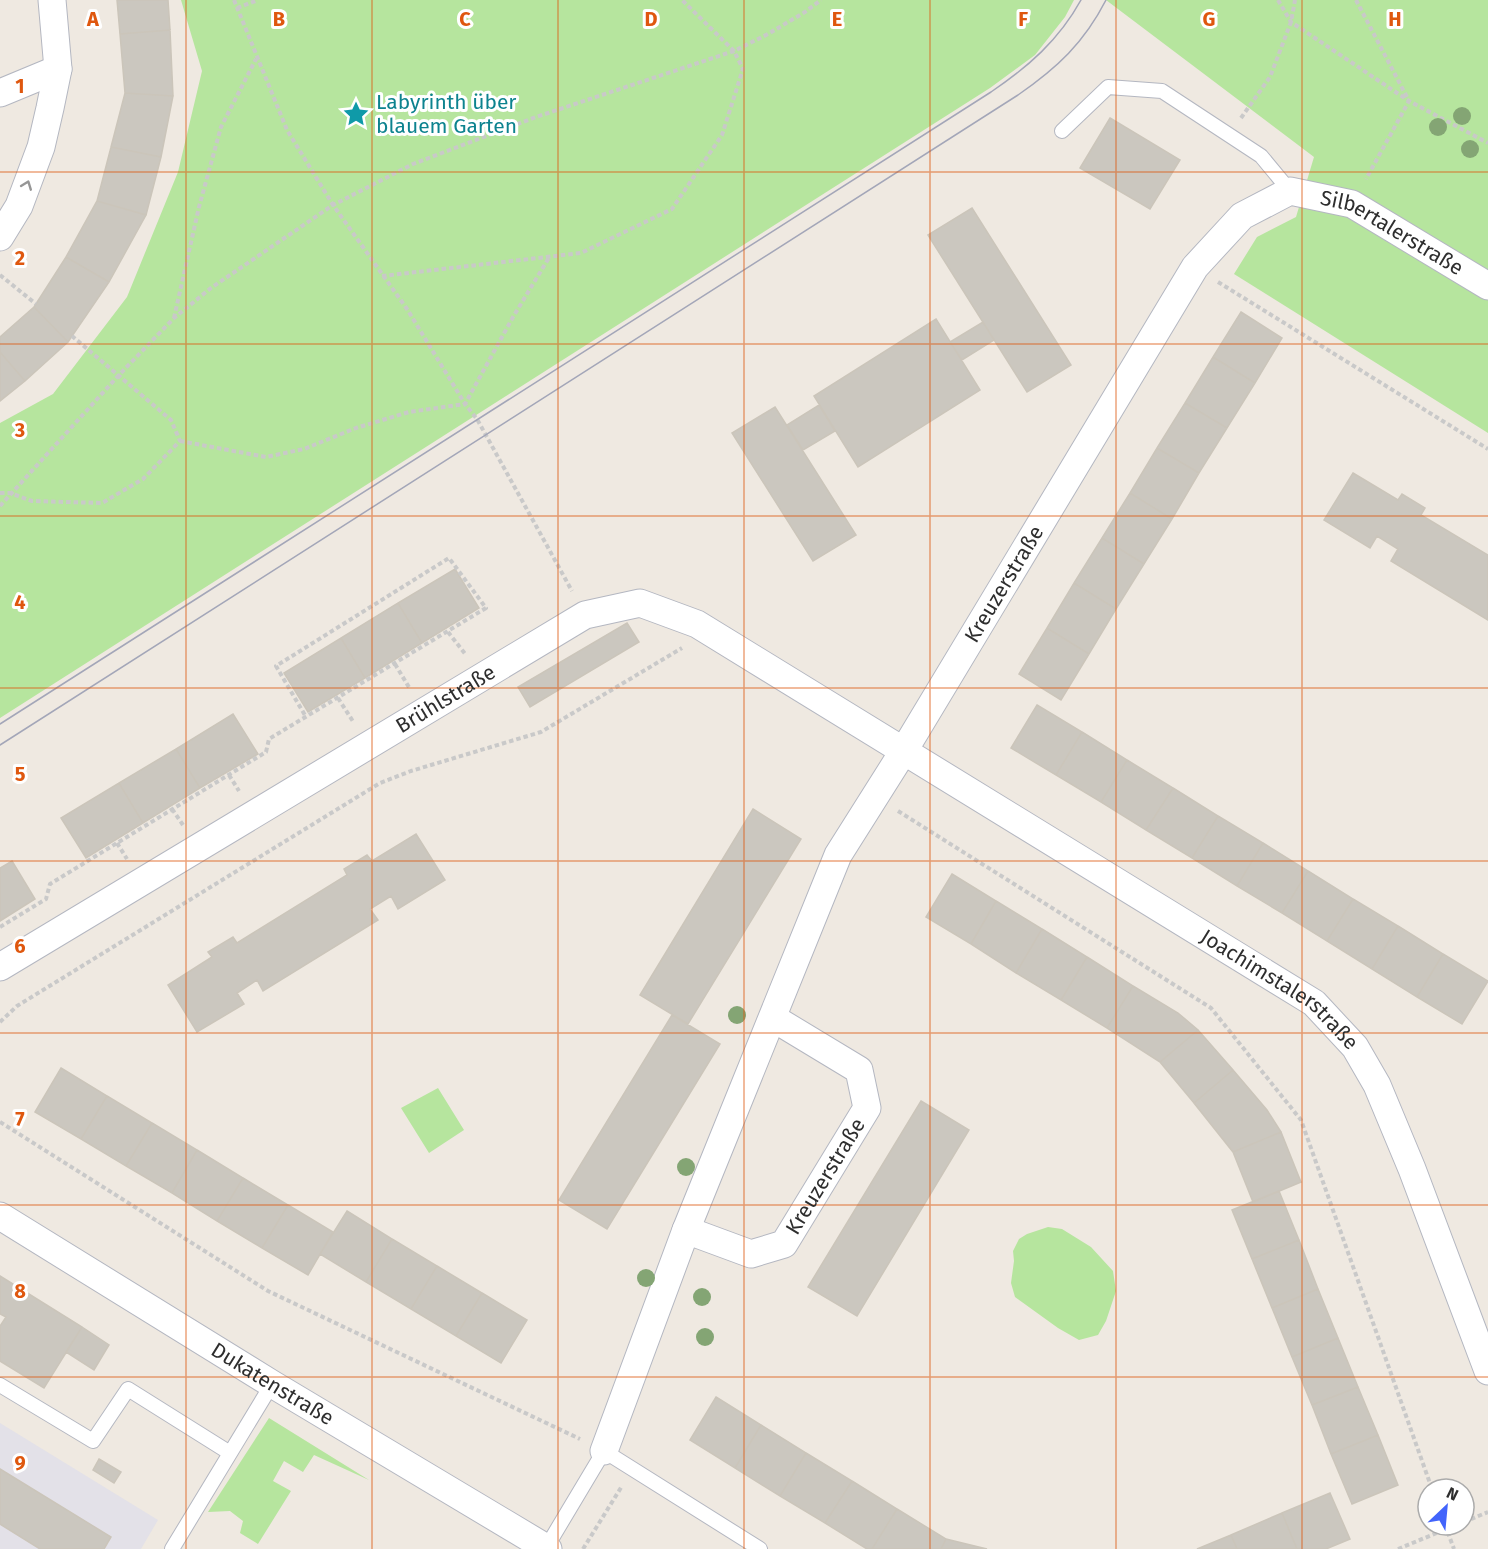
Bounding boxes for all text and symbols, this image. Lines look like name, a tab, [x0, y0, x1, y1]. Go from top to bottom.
text: A	[86, 7, 100, 31]
text: B	[273, 7, 285, 31]
text: C	[459, 7, 471, 31]
text: D	[644, 7, 658, 31]
text: E	[832, 7, 842, 31]
text: F	[1018, 7, 1028, 31]
text: G	[1203, 7, 1215, 31]
text: H	[1388, 7, 1402, 31]
text: 1	[15, 74, 25, 98]
place label: Labyrinth über blauem Garten	[376, 89, 517, 139]
place icon: Labyrinth über blauem Garten	[341, 99, 371, 129]
one-way arrow	[19, 180, 32, 191]
street label: Silbertalerstraße	[1318, 185, 1468, 281]
text: 2	[15, 246, 25, 270]
text: 3	[14, 418, 25, 442]
street label: Kreuzerstraße	[959, 521, 1049, 647]
text: 4	[14, 590, 26, 614]
street label: Brühlstraße	[391, 659, 500, 739]
text: 5	[15, 762, 26, 786]
street label: Joachimstalerstraße	[1196, 923, 1364, 1055]
text: 6	[14, 934, 26, 958]
text: 7	[15, 1107, 25, 1131]
street label: Kreuzerstraße	[780, 1113, 871, 1239]
text: 8	[14, 1279, 26, 1303]
street label: Dukatenstraße	[206, 1337, 339, 1431]
text: 9	[14, 1451, 26, 1475]
north arrow	[1416, 1477, 1476, 1537]
text: N	[1443, 1483, 1461, 1505]

